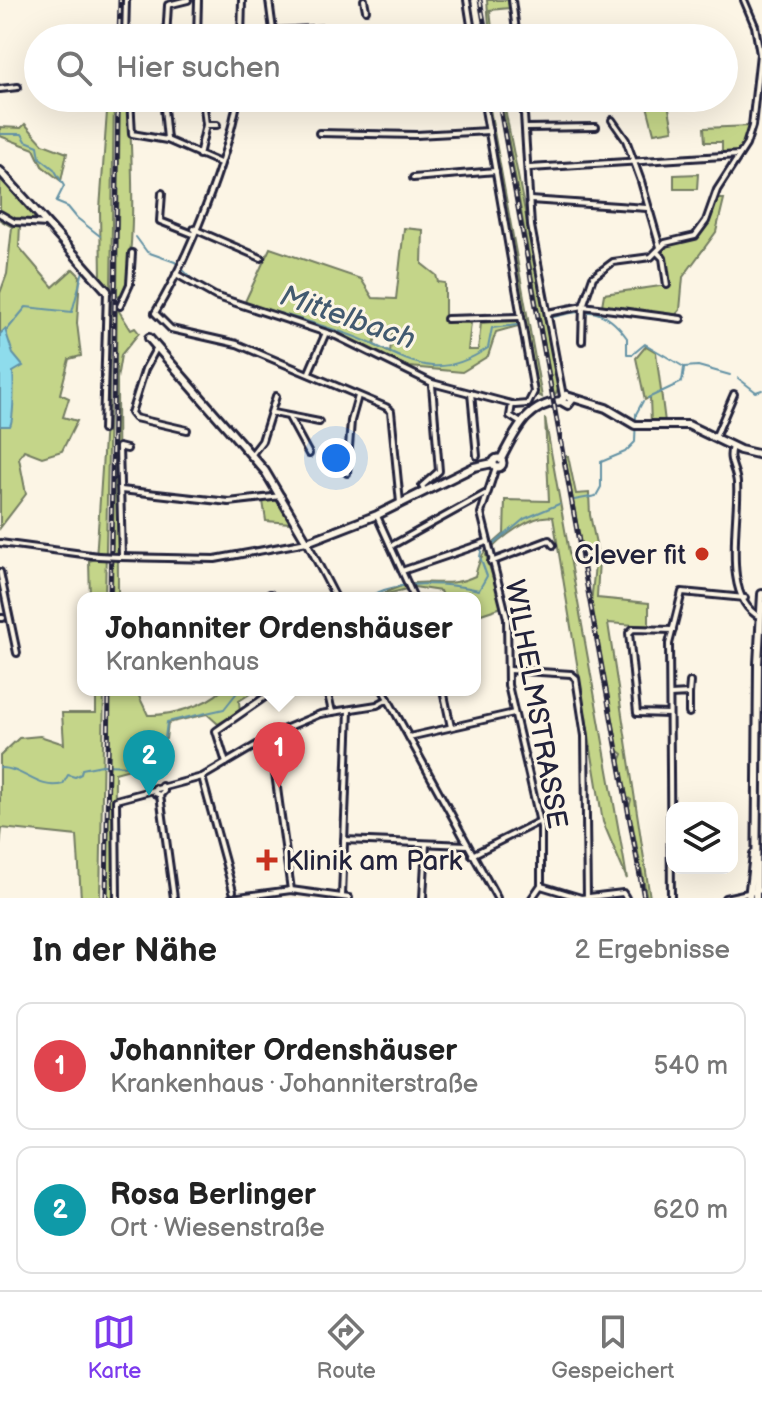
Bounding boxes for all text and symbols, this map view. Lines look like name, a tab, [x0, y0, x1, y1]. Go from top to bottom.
search box	[24, 24, 738, 112]
icon: search	[52, 46, 96, 90]
text: Hier suchen	[116, 50, 281, 86]
water label: Mittelbach	[275, 278, 420, 358]
your location	[316, 438, 356, 478]
place label: Clever fit	[574, 539, 686, 572]
marker: Clever fit	[693, 545, 711, 563]
street label: WILHELMSTRASSE	[497, 577, 574, 831]
popup	[77, 592, 481, 696]
text: Johanniter Ordenshäuser	[105, 611, 453, 647]
text: Krankenhaus	[105, 647, 259, 678]
pin: 1	[253, 722, 305, 788]
pin: 2	[123, 730, 175, 796]
map controls	[666, 802, 738, 874]
button: layers	[666, 802, 738, 874]
place label: Klinik am Park	[285, 845, 462, 878]
marker: Klinik am Park	[256, 849, 278, 871]
text: In der Nähe	[32, 930, 217, 971]
text: 2 Ergebnisse	[575, 935, 730, 966]
text: Johanniter Ordenshäuser	[110, 1033, 457, 1069]
text: 1	[55, 1051, 65, 1082]
text: 540 m	[653, 1051, 728, 1082]
text: Krankenhaus · Johanniterstraße	[110, 1069, 478, 1100]
text: Rosa Berlinger	[110, 1177, 316, 1213]
text: 2	[52, 1195, 68, 1226]
text: 620 m	[653, 1195, 728, 1226]
text: Ort · Wiesenstraße	[110, 1213, 325, 1244]
tab: Karte	[88, 1310, 141, 1385]
tab: Route	[317, 1310, 376, 1385]
tab: Gespeichert	[551, 1310, 674, 1385]

